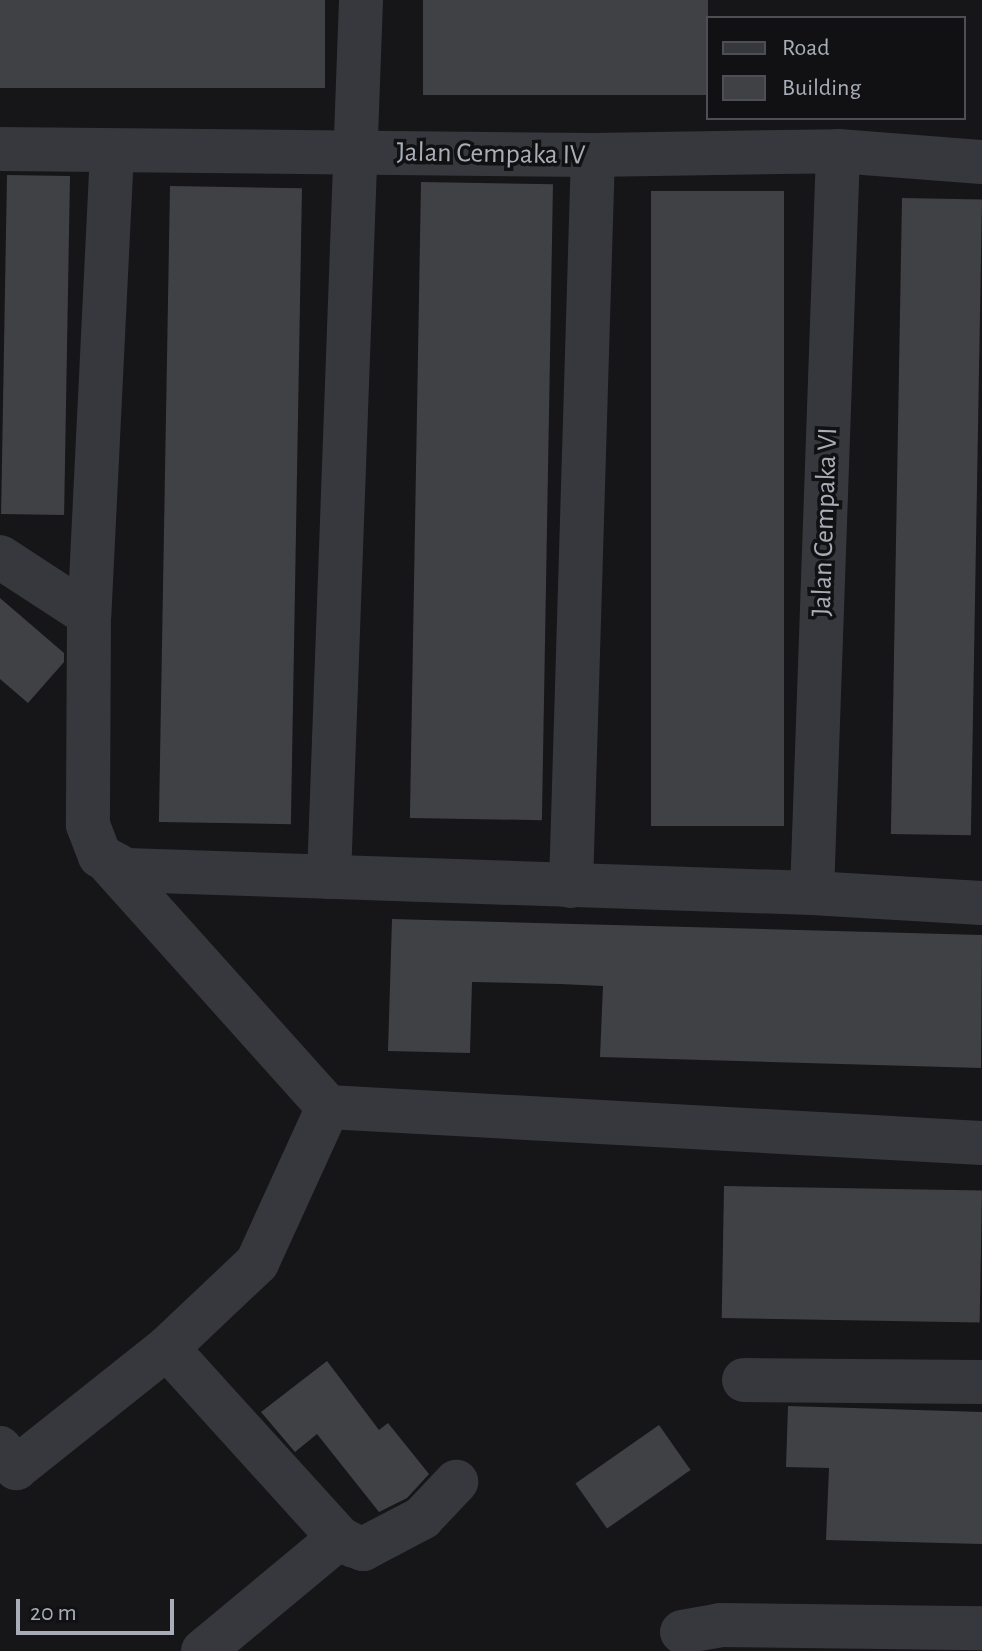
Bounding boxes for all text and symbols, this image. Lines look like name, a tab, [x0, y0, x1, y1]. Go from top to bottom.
legend	[706, 16, 966, 120]
text: Road	[782, 36, 830, 60]
text: Building	[782, 76, 861, 100]
street label: Jalan Cempaka IV	[396, 136, 586, 172]
street label: Jalan Cempaka VI	[805, 427, 845, 617]
scale bar	[20, 1583, 178, 1633]
text: 20 m	[30, 1601, 77, 1625]

